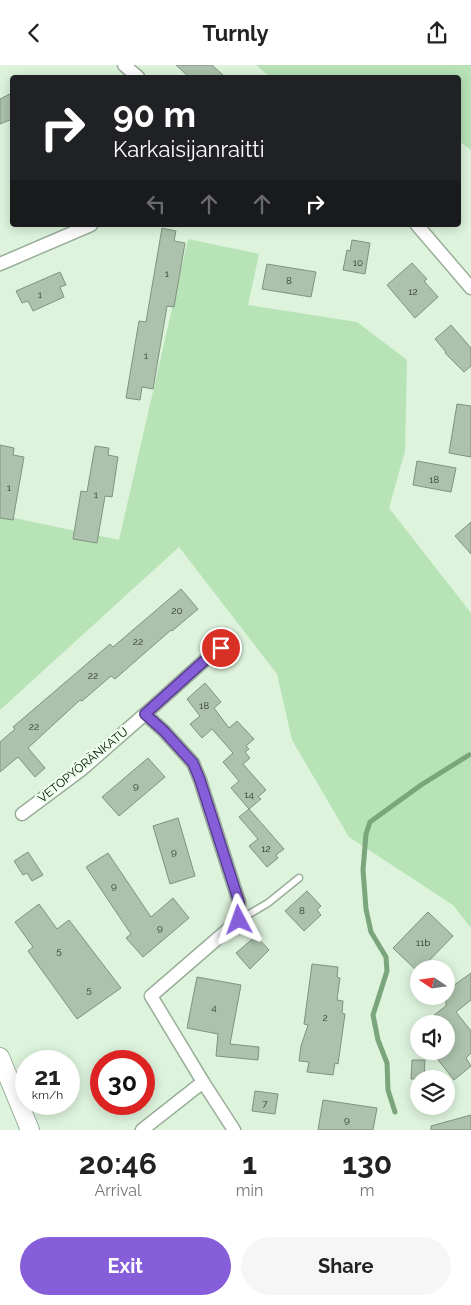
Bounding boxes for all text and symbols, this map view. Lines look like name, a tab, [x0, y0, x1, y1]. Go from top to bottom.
icon: back	[20, 19, 48, 47]
icon: share	[423, 19, 451, 47]
text: Turnly	[202, 20, 269, 46]
text: 90 m	[113, 94, 196, 135]
icon: right	[30, 95, 95, 160]
text: Karkaisijanraitti	[113, 136, 264, 162]
icon: left	[142, 190, 170, 218]
icon: ahead	[195, 190, 223, 218]
icon: ahead	[248, 190, 276, 218]
icon: right	[301, 190, 329, 218]
house number: 10	[353, 257, 363, 268]
house number: 1	[165, 268, 170, 279]
house number: 8	[286, 275, 292, 286]
house number: 12	[408, 286, 418, 297]
house number: 1	[38, 289, 43, 300]
house number: 1	[144, 350, 149, 361]
house number: 18	[429, 474, 439, 485]
house number: 1	[7, 482, 12, 493]
house number: 1	[94, 489, 99, 500]
house number: 20	[171, 605, 183, 616]
pin	[200, 627, 242, 669]
icon: arrive	[207, 634, 235, 662]
house number: 22	[133, 636, 143, 647]
house number: 22	[88, 670, 98, 681]
house number: 18	[199, 700, 209, 711]
house number: 22	[29, 721, 39, 732]
street label: VETOPYÖRÄNKATU	[35, 724, 131, 806]
house number: 9	[133, 780, 139, 791]
house number: 14	[244, 789, 254, 800]
house number: 12	[261, 843, 271, 854]
house number: 9	[171, 846, 177, 857]
house number: 9	[111, 880, 117, 891]
position arrow	[212, 893, 264, 945]
house number: 8	[299, 905, 305, 916]
house number: 9	[157, 922, 163, 933]
house number: 11b	[416, 937, 430, 948]
house number: 5	[56, 945, 62, 956]
north arrow	[410, 960, 455, 1005]
map controls	[410, 960, 455, 1115]
house number: 5	[86, 984, 92, 995]
house number: 4	[211, 1002, 217, 1013]
house number: 2	[322, 1012, 328, 1023]
button: sound	[410, 1015, 455, 1060]
speed limit sign: 30	[90, 1050, 155, 1115]
text: 21	[34, 1061, 61, 1091]
button: layers	[410, 1070, 455, 1115]
text: km/h	[32, 1088, 63, 1102]
house number: 7	[262, 1098, 268, 1109]
house number: 9	[344, 1114, 350, 1125]
text: 20:46	[79, 1146, 157, 1181]
text: 1	[242, 1146, 257, 1181]
text: 130	[342, 1146, 392, 1181]
text: Arrival	[94, 1181, 141, 1200]
text: min	[236, 1181, 263, 1200]
text: m	[360, 1181, 375, 1200]
button: Exit	[20, 1237, 231, 1295]
button: Share	[241, 1237, 451, 1295]

